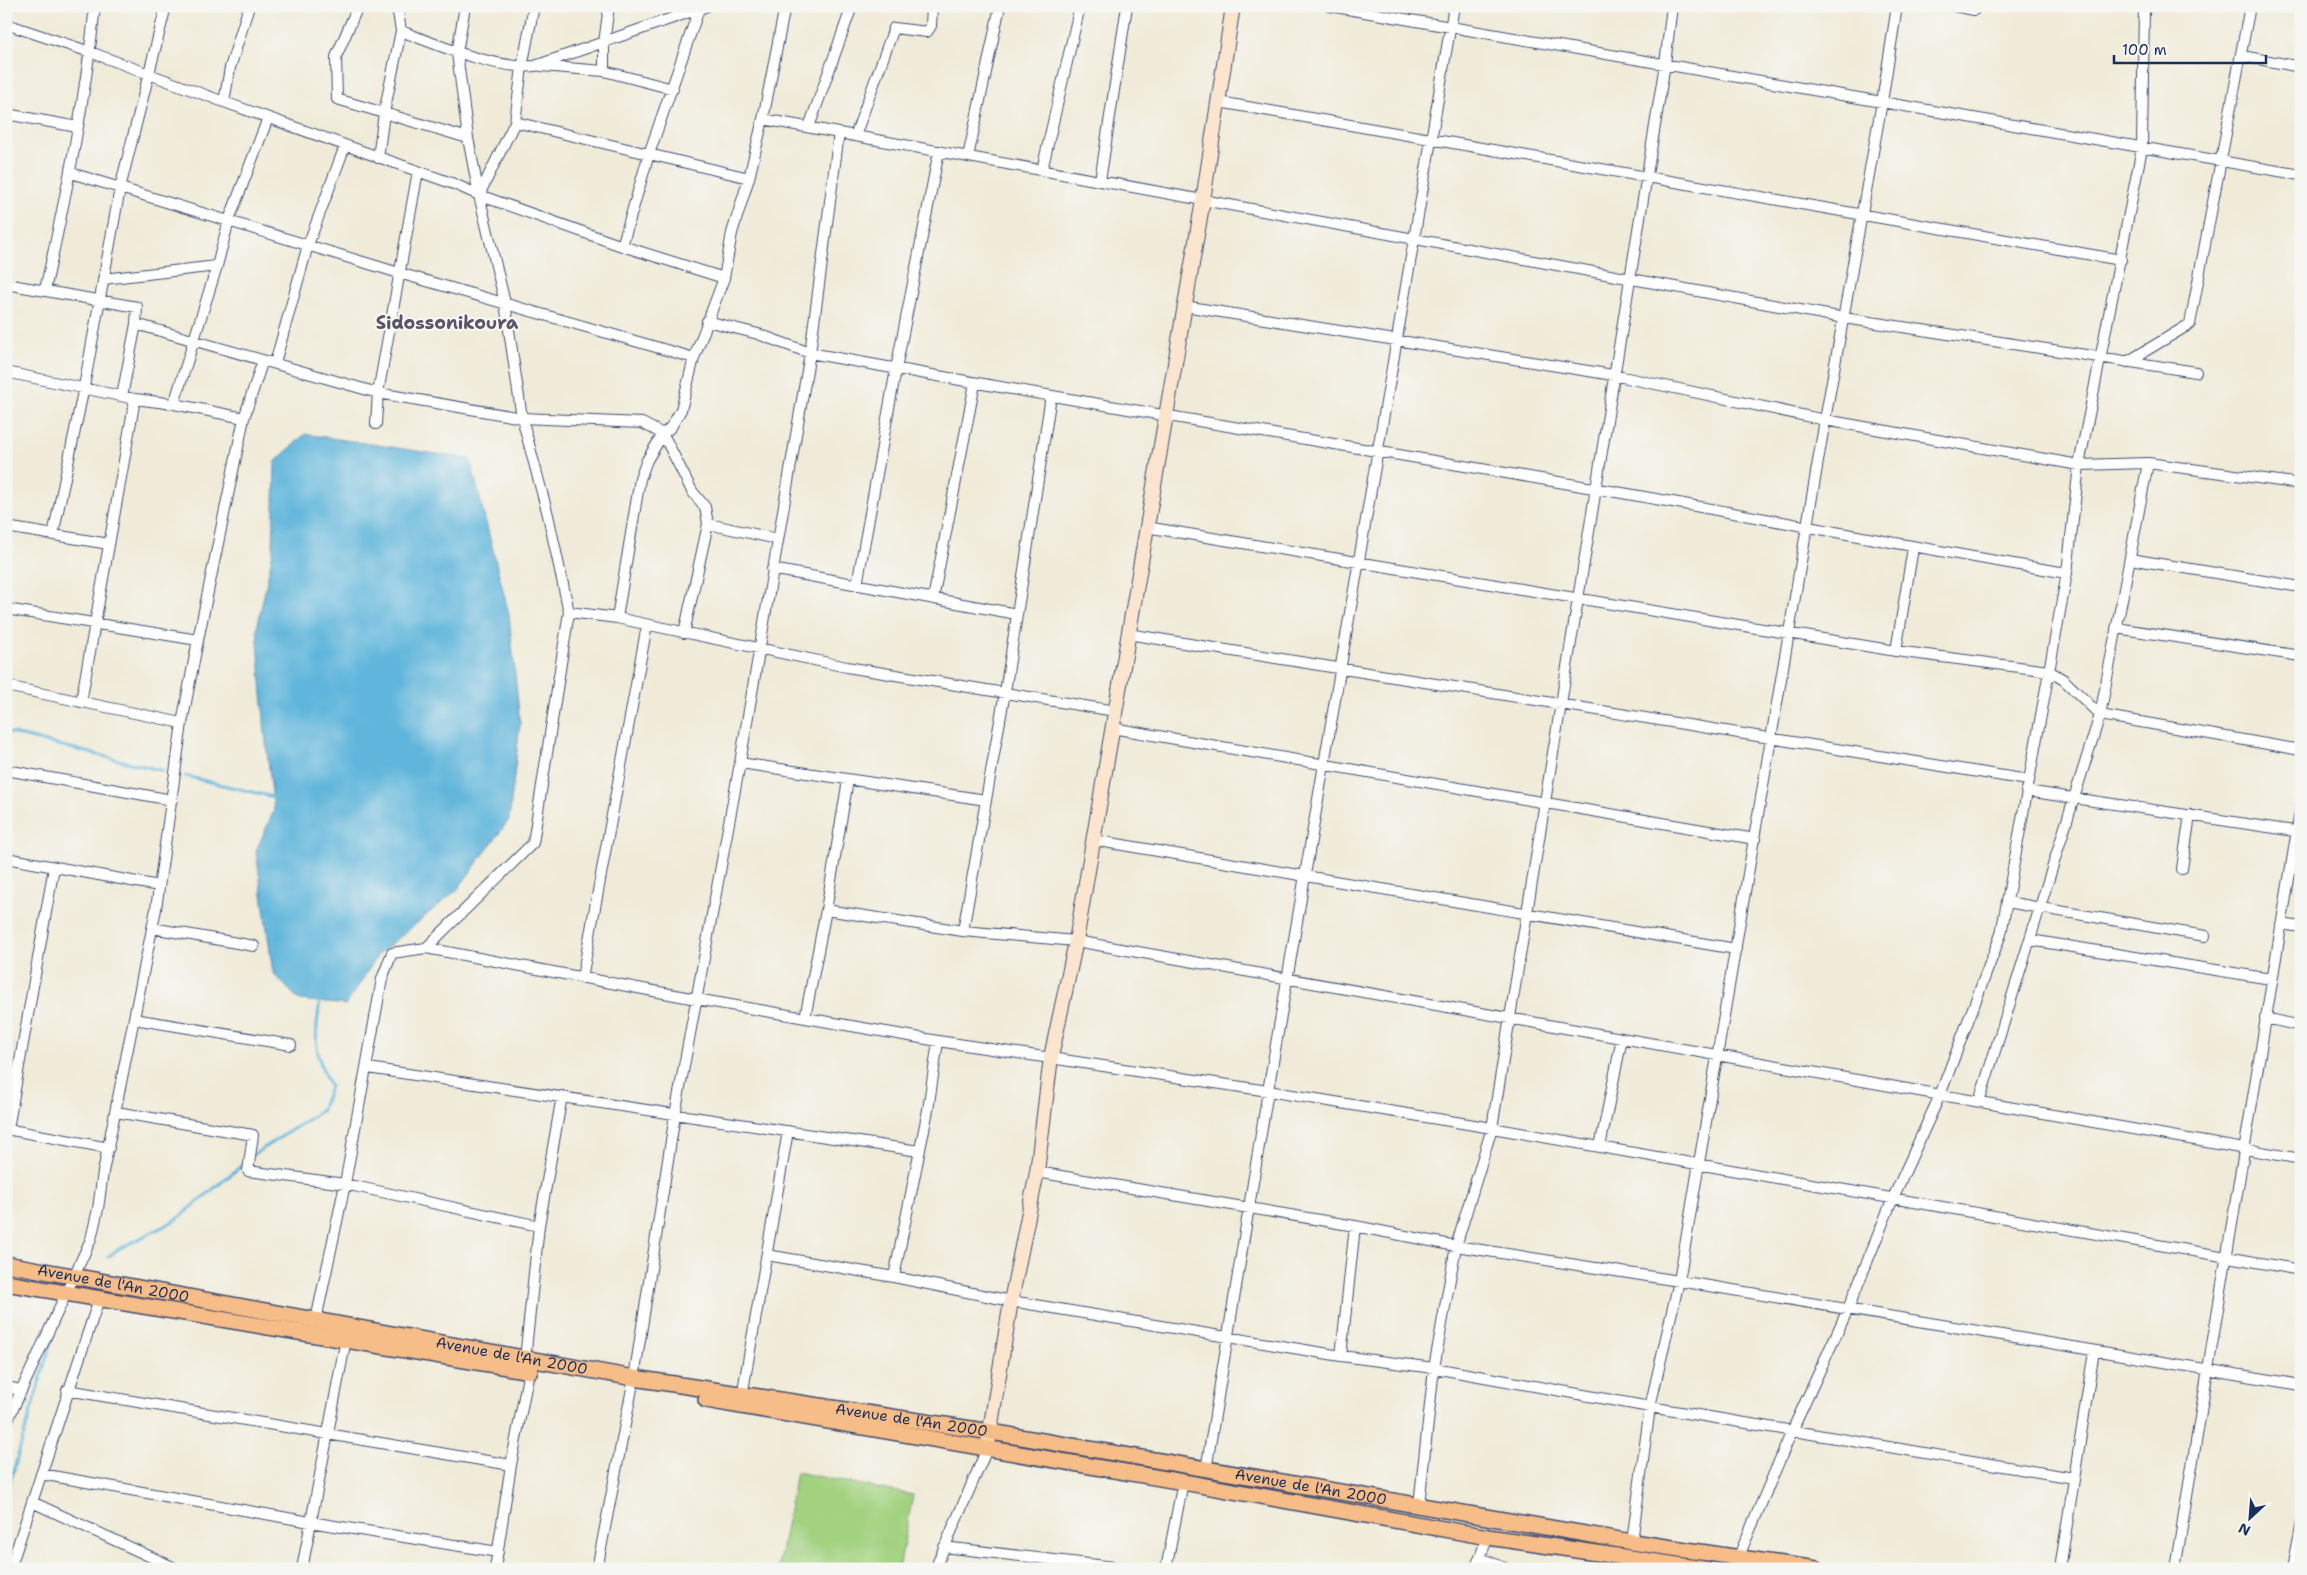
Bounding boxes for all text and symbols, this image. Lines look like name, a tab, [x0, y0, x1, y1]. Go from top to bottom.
scale bar	[2114, 32, 2267, 64]
text: 100 m	[2122, 40, 2167, 60]
district label: Sidossonikoura	[376, 311, 519, 335]
street label: Avenue de l'An 2000	[36, 1260, 191, 1307]
street label: Avenue de l'An 2000	[434, 1332, 589, 1379]
street label: Avenue de l'An 2000	[834, 1399, 989, 1441]
street label: Avenue de l'An 2000	[1233, 1464, 1389, 1510]
north arrow	[2224, 1492, 2274, 1542]
text: N	[2235, 1519, 2253, 1540]

